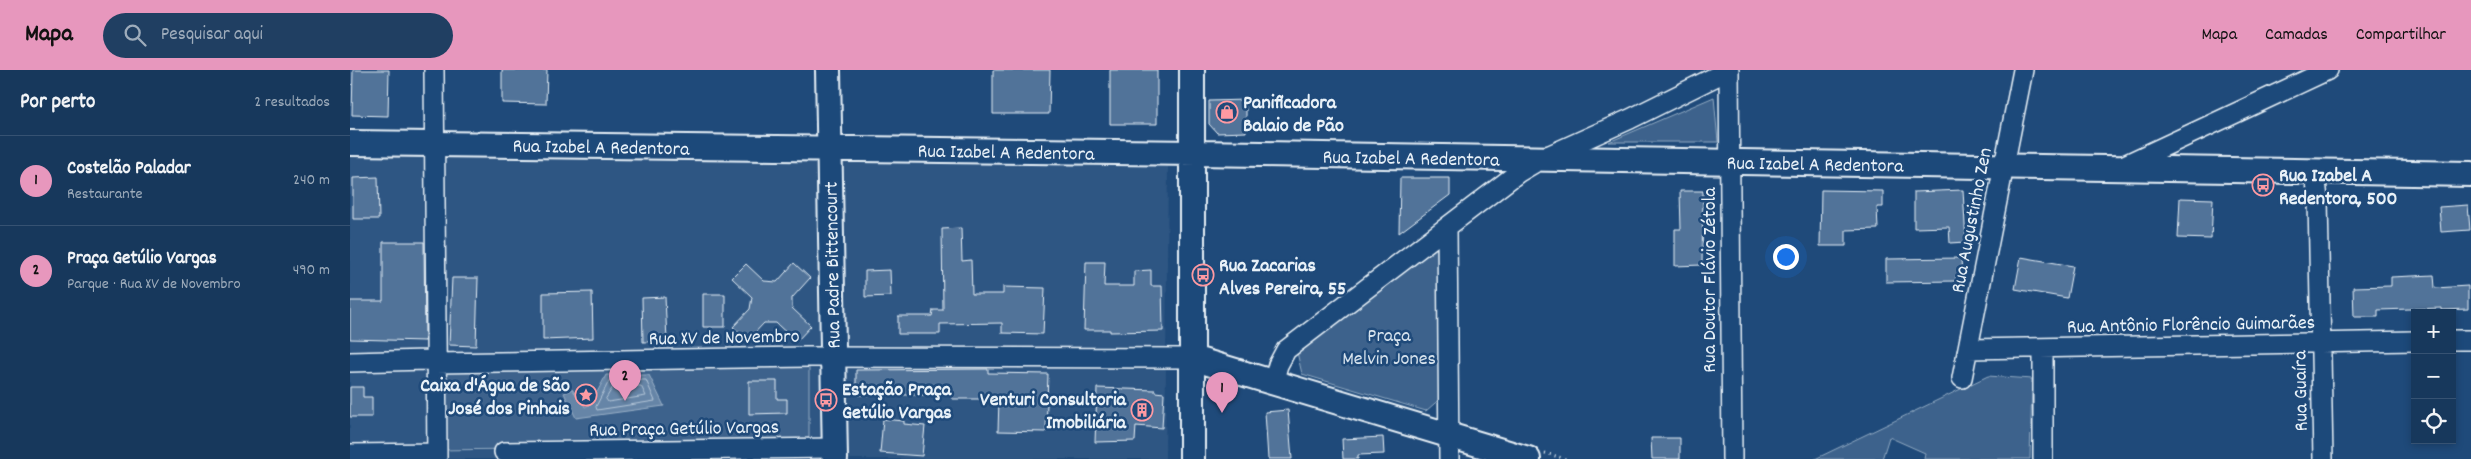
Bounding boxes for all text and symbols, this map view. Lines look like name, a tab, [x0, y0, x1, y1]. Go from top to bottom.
search box	[103, 13, 453, 58]
text: Mapa	[25, 18, 73, 52]
icon: search	[121, 21, 149, 49]
text: Pesquisar aqui	[161, 22, 263, 49]
text: Mapa	[2201, 23, 2237, 48]
text: Camadas	[2265, 23, 2328, 48]
text: Compartilhar	[2356, 23, 2446, 48]
text: Por perto	[20, 88, 95, 118]
place label: Panificadora Balaio de Pão	[1243, 90, 1344, 141]
text: 2 resultados	[254, 91, 330, 114]
shop icon: Panificadora Balaio de Pão	[1215, 100, 1239, 124]
street label: Rua Izabel A Redentora	[512, 133, 690, 165]
street label: Rua Izabel A Redentora	[917, 138, 1095, 170]
street label: Rua Izabel A Redentora	[1322, 144, 1500, 176]
street label: Rua Augustinho Zen	[1945, 146, 2001, 296]
street label: Rua Izabel A Redentora	[1726, 150, 1904, 182]
text: Costelão Paladar	[67, 156, 191, 183]
place label: Rua Izabel A Redentora, 500	[2279, 163, 2397, 214]
text: 1	[34, 169, 38, 192]
text: 240 m	[293, 169, 330, 192]
bus stop icon: Rua Izabel A Redentora, 500	[2251, 173, 2275, 197]
street label: Rua Padre Bittencourt	[819, 181, 849, 349]
text: Restaurante	[67, 183, 143, 206]
street label: Rua Doutor Flávio Zétola	[1697, 187, 1725, 373]
your location	[1773, 244, 1799, 270]
text: Praça Getúlio Vargas	[67, 246, 217, 273]
place label: Rua Zacarias Alves Pereira, 55	[1219, 253, 1346, 304]
text: 2	[33, 259, 40, 282]
text: 490 m	[293, 259, 330, 282]
bus stop icon: Rua Zacarias Alves Pereira, 55	[1191, 263, 1215, 287]
text: Parque · Rua XV de Novembro	[67, 273, 241, 296]
map controls	[2411, 309, 2456, 444]
button: +	[2411, 309, 2456, 354]
street label: Rua Antônio Florêncio Guimarães	[2067, 310, 2315, 342]
park label: Praça Melvin Jones	[1342, 323, 1436, 374]
street label: Rua XV de Novembro	[648, 324, 800, 354]
street label: Rua Guaíra	[2287, 350, 2317, 432]
button: −	[2411, 354, 2456, 399]
pin: 2	[609, 360, 641, 401]
pin: 1	[1206, 372, 1238, 413]
place label: Caixa d'Água de São José dos Pinhais	[420, 373, 570, 424]
place label: Estação Praça Getúlio Vargas	[842, 377, 952, 428]
place icon: Caixa d'Água de São José dos Pinhais	[574, 383, 598, 407]
place label: Venturi Consultoria Imobiliária	[980, 387, 1127, 438]
bus stop icon: Estação Praça Getúlio Vargas	[814, 388, 838, 412]
building icon: Venturi Consultoria Imobiliária	[1130, 398, 1154, 422]
button: locate	[2411, 399, 2456, 444]
street label: Rua Praça Getúlio Vargas	[589, 414, 779, 446]

